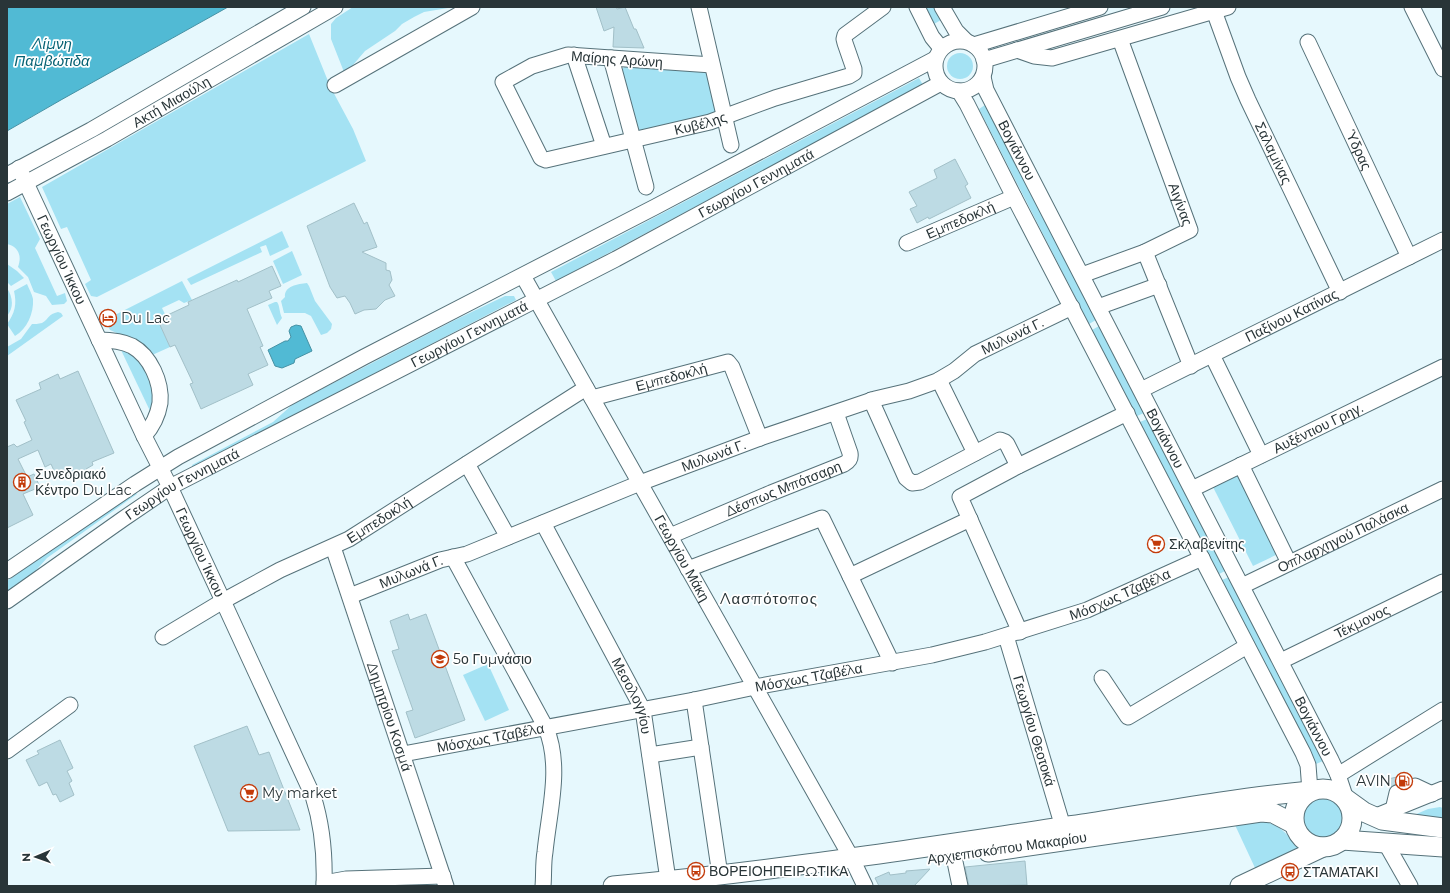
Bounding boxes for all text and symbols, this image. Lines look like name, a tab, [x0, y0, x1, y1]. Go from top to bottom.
water label: Λίμνη Παμβώτιδα	[14, 34, 90, 70]
street label: Μαίρης Αρώνη	[570, 47, 664, 71]
street label: Ακτή Μιαούλη	[129, 72, 214, 131]
street label: Κυβέλης	[672, 108, 729, 139]
street label: Βογιάννου	[994, 117, 1040, 183]
street label: Σαλαμίνας	[1251, 119, 1296, 187]
street label: Ύδρας	[1341, 127, 1376, 173]
street label: Γεωργίου Γεννηματά	[695, 145, 817, 222]
street label: Αιγίνας	[1164, 180, 1197, 228]
street label: Εμπεδοκλή	[923, 197, 997, 243]
street label: Γεωργίου Ίκκου	[33, 212, 90, 307]
street label: Παξίνου Κατίνας	[1242, 285, 1341, 346]
street label: Γεωργίου Γεννηματά	[408, 297, 531, 371]
hotel icon: Du Lac	[98, 308, 118, 328]
place label: Du Lac	[121, 309, 170, 327]
street label: Μυλωνά Γ.	[978, 313, 1047, 359]
street label: Εμπεδοκλή	[634, 359, 709, 395]
street label: Αυξέντιου Γρηγ.	[1270, 398, 1366, 457]
street label: Βογιάννου	[1142, 405, 1188, 471]
street label: Μυλωνά Γ.	[679, 435, 748, 476]
street label: Γεωργίου Γεννηματά	[122, 444, 242, 524]
street label: Δέσπως Μπότσαρη	[723, 457, 844, 520]
place label: Συνεδριακό Κέντρο Du Lac	[35, 465, 132, 499]
building icon: Συνεδριακό Κέντρο Du Lac	[12, 472, 32, 492]
street label: Εμπεδοκλή	[343, 493, 415, 547]
street label: Οπλαρχηγού Παλάσκα	[1274, 498, 1411, 577]
street label: Γεωργίου Ίκκου	[172, 505, 229, 600]
street label: Γεωργίου Μάκη	[651, 512, 714, 605]
supermarket icon: Σκλαβενίτης	[1146, 534, 1166, 554]
place label: Σκλαβενίτης	[1169, 535, 1245, 553]
street label: Μυλωνά Γ.	[377, 551, 445, 592]
street label: Μόσχως Τζαβέλα	[1067, 564, 1173, 624]
district label: Λασπότοπος	[720, 589, 818, 608]
street label: Τέκμονος	[1331, 600, 1393, 643]
school or university icon: 5ο Γυμνάσιο	[430, 649, 450, 669]
place label: 5ο Γυμνάσιο	[453, 650, 532, 668]
street label: Μεσολογγίου	[608, 654, 655, 735]
street label: Μόσχως Τζαβέλα	[754, 659, 864, 696]
street label: Δημητρίου Κοσμά	[363, 660, 416, 774]
street label: Γεωργίου Θεοτοκά	[1009, 673, 1059, 789]
street label: Βογιάννου	[1291, 693, 1336, 759]
street label: Μόσχως Τζαβέλα	[435, 719, 546, 757]
fuel station icon: AVIN	[1394, 771, 1414, 791]
place label: AVIN	[1356, 772, 1391, 790]
supermarket icon: My market	[239, 783, 259, 803]
place label: My market	[262, 784, 338, 802]
street label: Αρχιεπισκόπου Μακαρίου	[926, 828, 1088, 868]
north arrow	[16, 837, 56, 877]
text: N	[19, 853, 33, 862]
bus stop icon: ΒΟΡΕΙΟΗΠΕΙΡΩΤΙΚΑ	[686, 861, 706, 881]
place label: ΒΟΡΕΙΟΗΠΕΙΡΩΤΙΚΑ	[709, 862, 849, 880]
bus stop icon: ΣΤΑΜΑΤΑΚΙ	[1280, 862, 1300, 882]
place label: ΣΤΑΜΑΤΑΚΙ	[1303, 863, 1379, 881]

